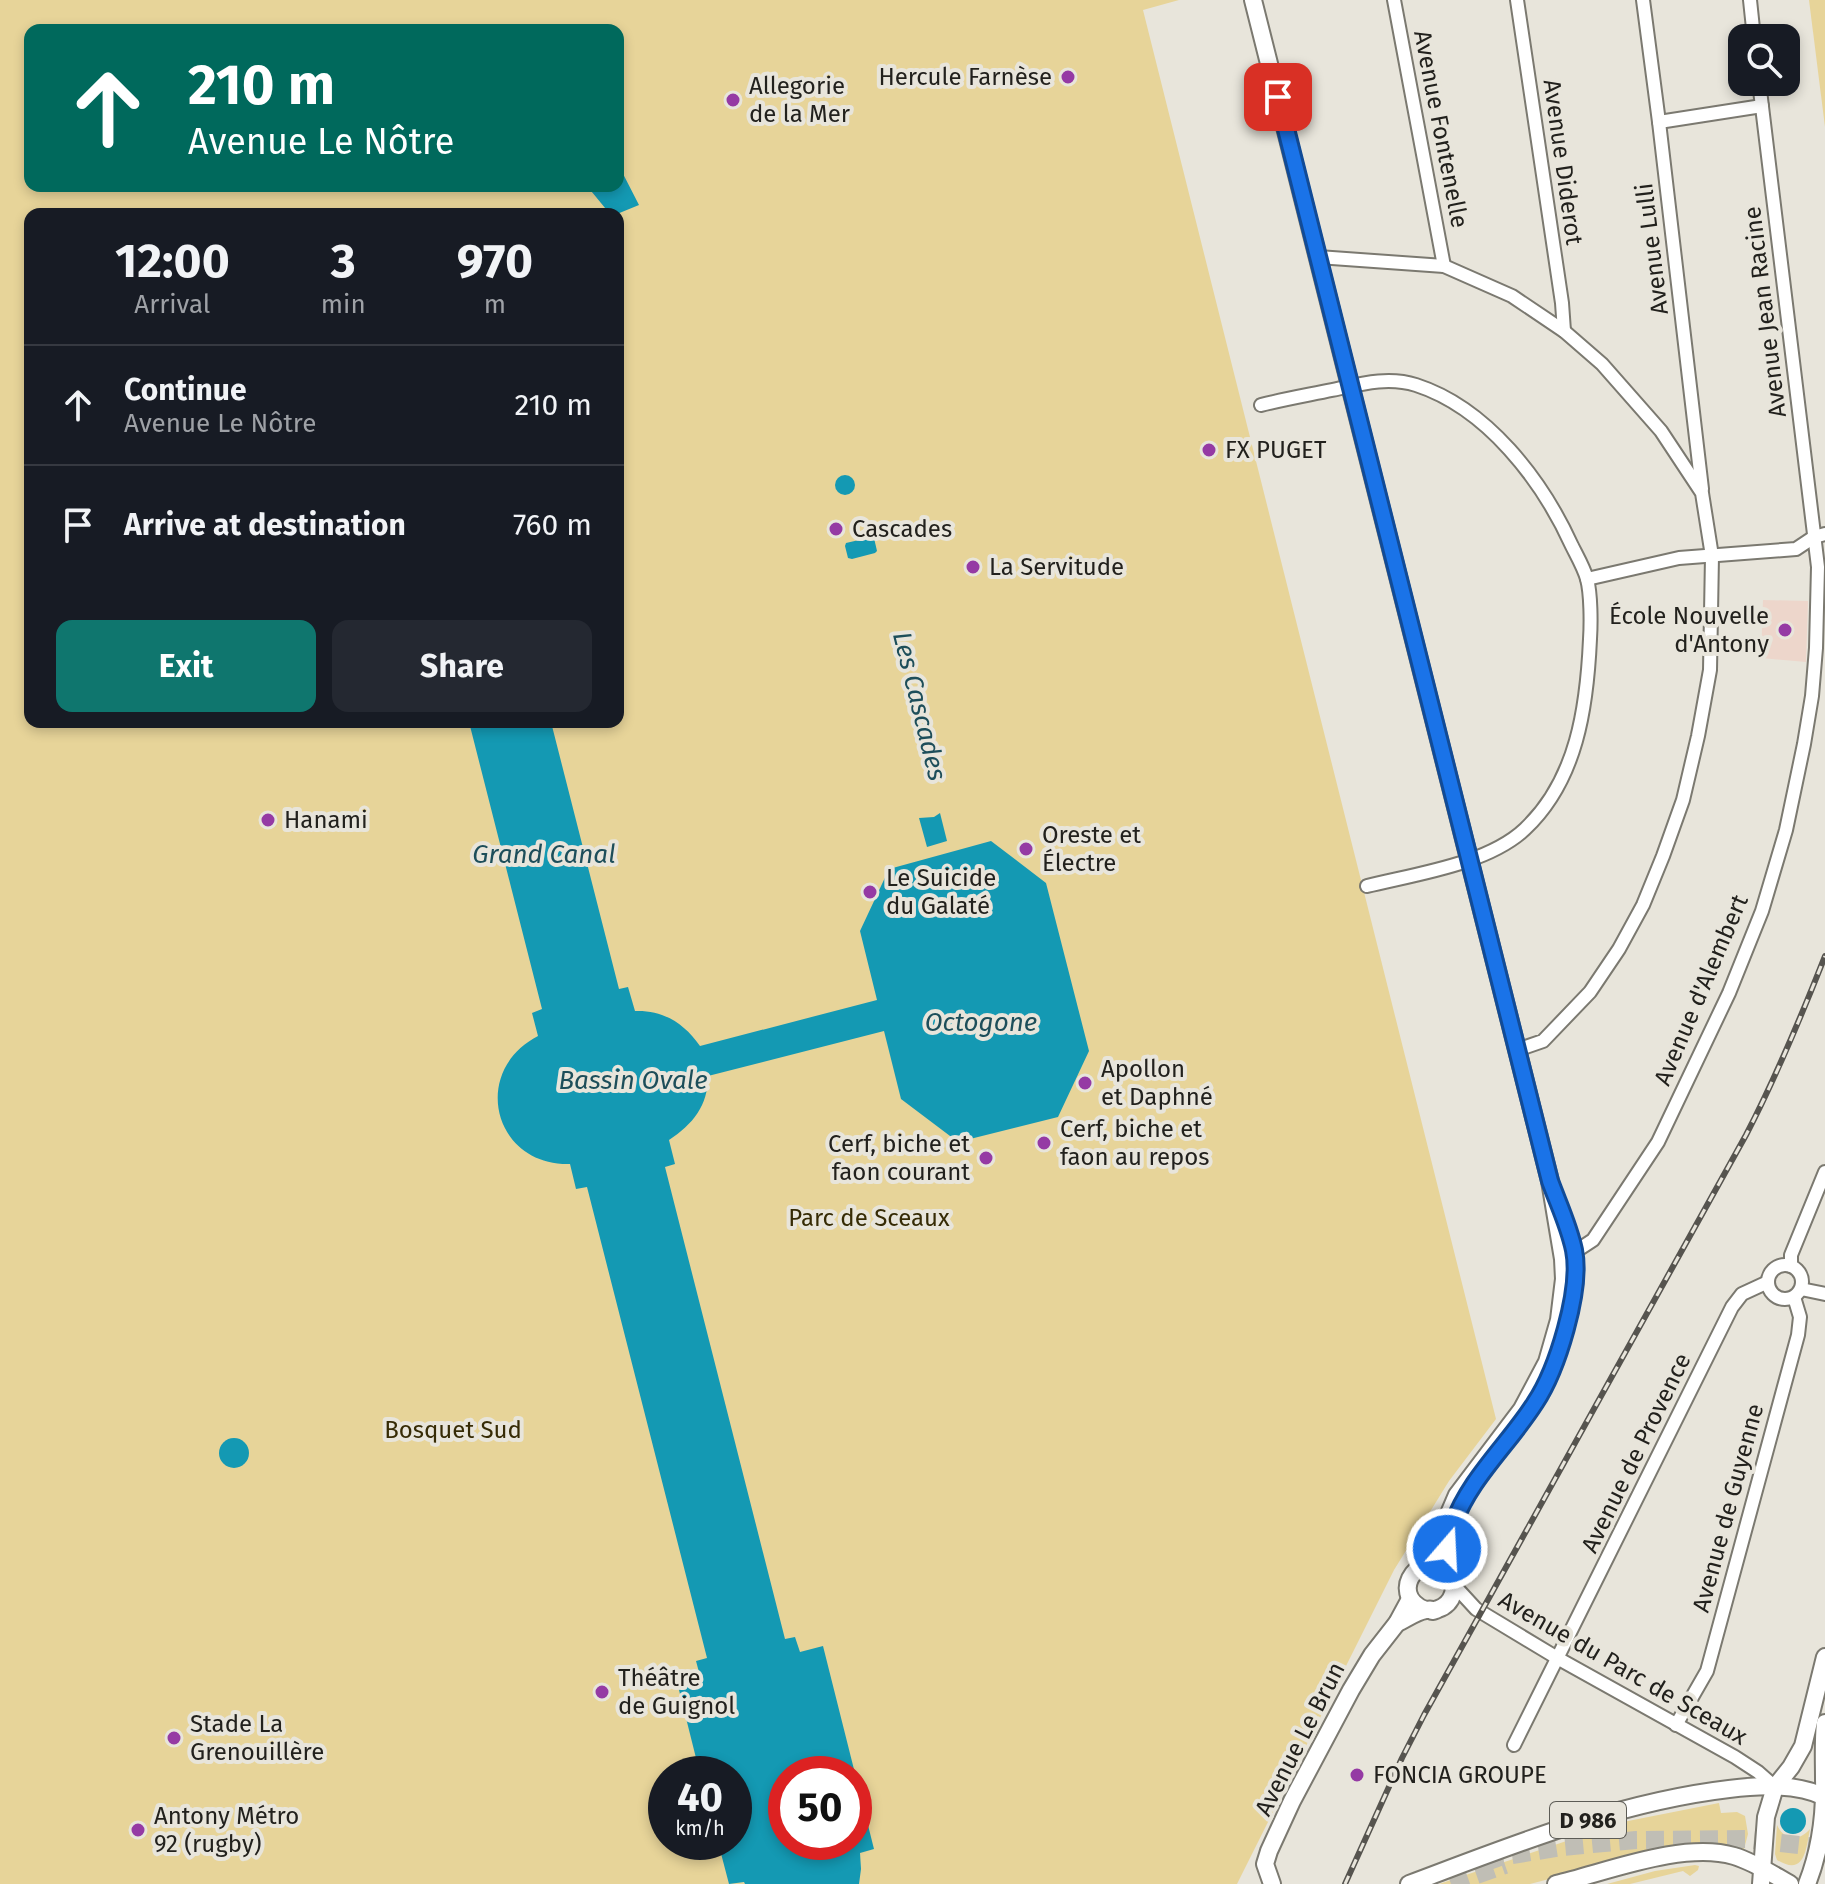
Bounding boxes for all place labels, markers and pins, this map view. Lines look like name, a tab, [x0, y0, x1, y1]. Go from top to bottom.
place label: Hercule Farnèse	[878, 63, 1052, 91]
pin	[1244, 63, 1312, 131]
marker: Hercule Farnèse	[1059, 68, 1077, 86]
place label: Allegorie de la Mer	[749, 72, 851, 128]
marker: Allegorie de la Mer	[724, 91, 742, 109]
place label: FX PUGET	[1225, 436, 1327, 464]
marker: FX PUGET	[1200, 441, 1218, 459]
place label: Cascades	[852, 515, 952, 543]
marker: Cascades	[827, 520, 845, 538]
place label: La Servitude	[989, 553, 1124, 581]
marker: La Servitude	[964, 558, 982, 576]
place label: École Nouvelle d'Antony	[1609, 601, 1769, 658]
marker: École Nouvelle d'Antony	[1776, 621, 1794, 639]
place label: Hanami	[284, 806, 368, 834]
marker: Hanami	[259, 811, 277, 829]
place label: Oreste et Électre	[1042, 821, 1141, 877]
marker: Oreste et Électre	[1017, 840, 1035, 858]
place label: Le Suicide du Galaté	[886, 864, 996, 920]
marker: Le Suicide du Galaté	[861, 883, 879, 901]
place label: Apollon et Daphné	[1101, 1055, 1213, 1111]
marker: Apollon et Daphné	[1076, 1074, 1094, 1092]
place label: Cerf, biche et faon au repos	[1060, 1115, 1210, 1171]
place label: Cerf, biche et faon courant	[828, 1130, 970, 1186]
marker: Cerf, biche et faon au repos	[1035, 1134, 1053, 1152]
marker: Cerf, biche et faon courant	[977, 1149, 995, 1167]
place label: Théâtre de Guignol	[618, 1664, 735, 1720]
marker: Théâtre de Guignol	[593, 1683, 611, 1701]
place label: Stade La Grenouillère	[190, 1710, 324, 1766]
marker: Stade La Grenouillère	[165, 1729, 183, 1747]
place label: FONCIA GROUPE	[1373, 1761, 1547, 1789]
marker: FONCIA GROUPE	[1348, 1766, 1366, 1784]
place label: Antony Métro 92 (rugby)	[154, 1802, 299, 1858]
marker: Antony Métro 92 (rugby)	[129, 1821, 147, 1839]

